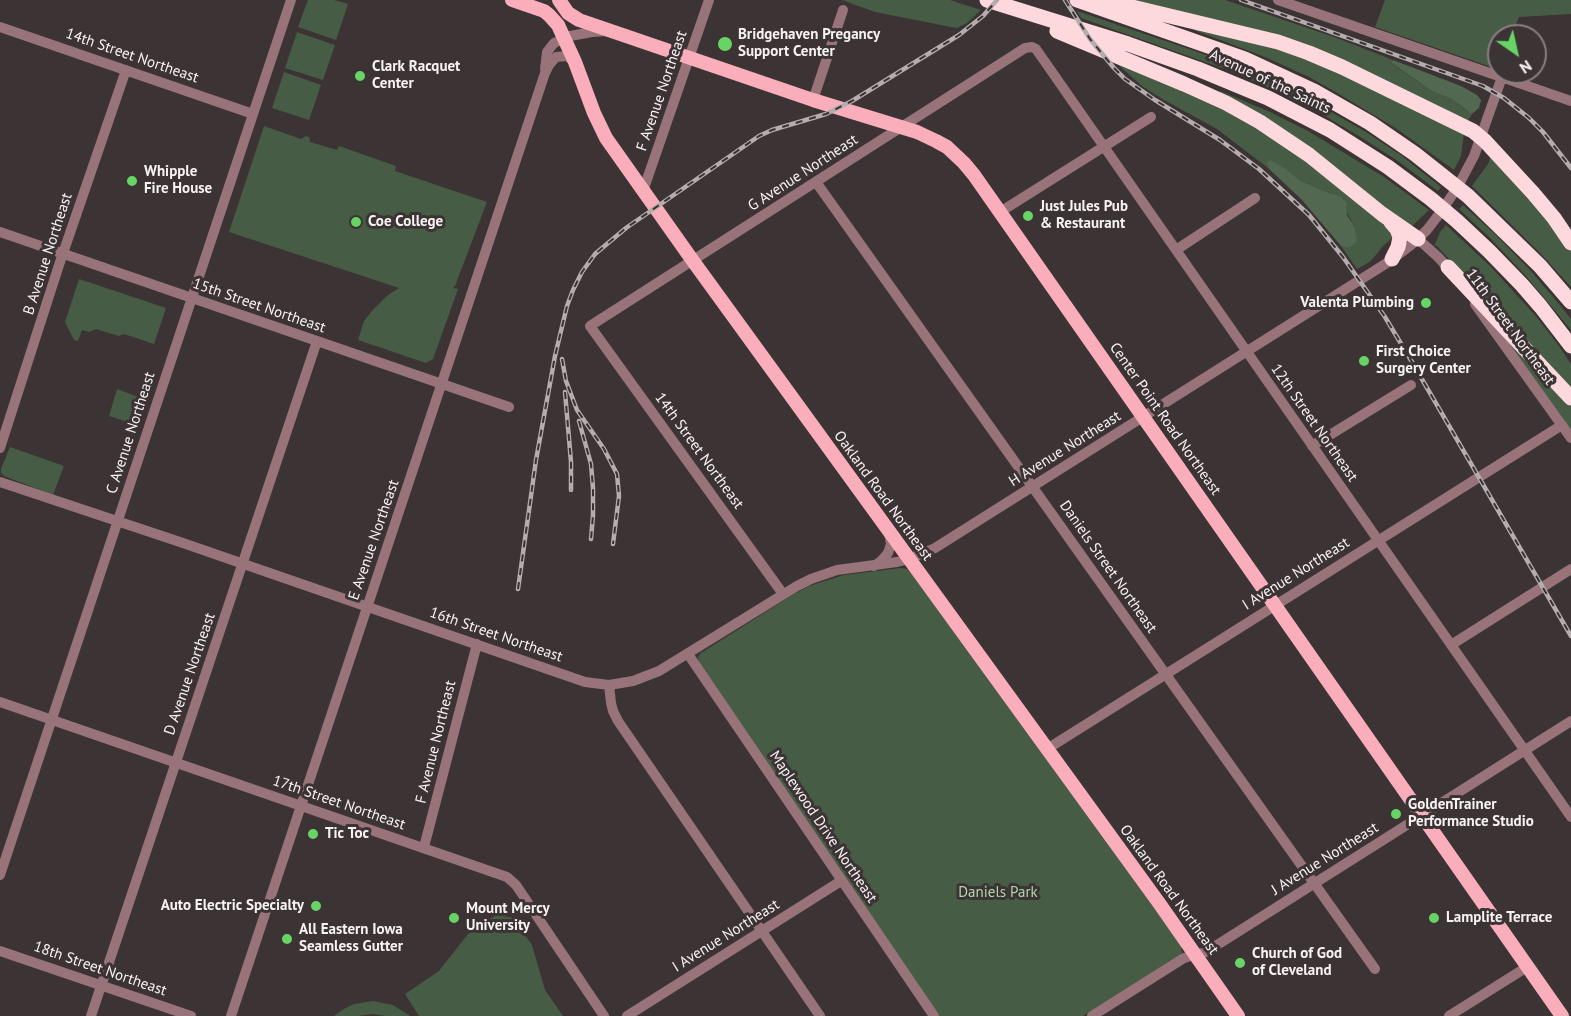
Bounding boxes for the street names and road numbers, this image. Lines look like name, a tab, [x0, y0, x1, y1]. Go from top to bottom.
street label: 14th Street Northeast	[63, 25, 201, 87]
street label: F Avenue Northeast	[633, 28, 691, 154]
street label: Avenue of the Saints	[1207, 46, 1333, 118]
street label: G Avenue Northeast	[745, 131, 861, 215]
street label: B Avenue Northeast	[20, 191, 76, 317]
street label: 11th Street Northeast	[1462, 265, 1558, 389]
street label: 15th Street Northeast	[190, 275, 328, 337]
street label: Center Point Road Northeast	[1105, 339, 1225, 499]
street label: 12th Street Northeast	[1267, 361, 1361, 485]
street label: C Avenue Northeast	[103, 370, 159, 496]
street label: 14th Street Northeast	[651, 389, 747, 513]
street label: H Avenue Northeast	[1006, 407, 1124, 491]
street label: Oakland Road Northeast	[830, 428, 936, 564]
street label: E Avenue Northeast	[345, 477, 403, 603]
street label: Daniels Street Northeast	[1055, 497, 1161, 637]
street label: I Avenue Northeast	[1239, 534, 1353, 614]
street label: 16th Street Northeast	[427, 604, 565, 666]
street label: D Avenue Northeast	[161, 611, 219, 737]
street label: F Avenue Northeast	[412, 679, 460, 805]
street label: Maplewood Drive Northeast	[765, 748, 881, 906]
street label: 17th Street Northeast	[270, 772, 408, 834]
street label: J Avenue Northeast	[1268, 819, 1382, 899]
street label: Oakland Road Northeast	[1116, 822, 1222, 958]
street label: I Avenue Northeast	[669, 896, 783, 976]
street label: 18th Street Northeast	[31, 938, 169, 1000]

